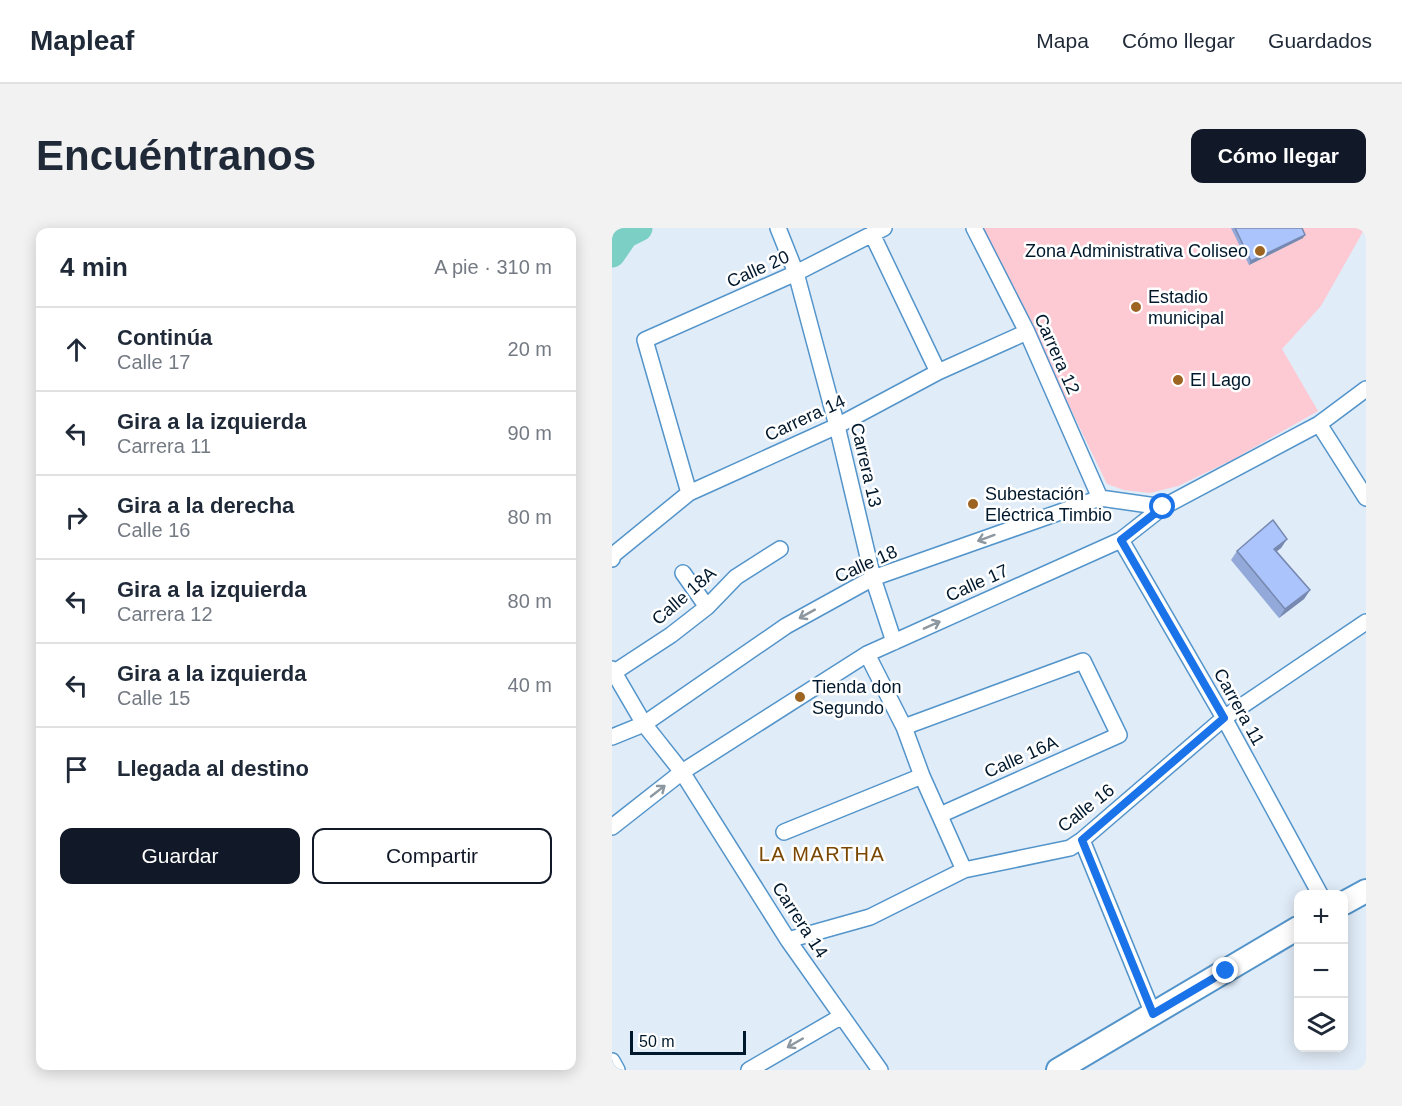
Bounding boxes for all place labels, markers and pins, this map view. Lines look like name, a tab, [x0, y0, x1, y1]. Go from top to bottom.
place label: Zona Administrativa Coliseo	[1025, 241, 1248, 261]
marker: Zona Administrativa Coliseo	[1253, 244, 1267, 258]
place label: Estadio municipal	[1148, 287, 1224, 328]
marker: Estadio municipal	[1129, 300, 1143, 314]
place label: El Lago	[1190, 370, 1251, 390]
marker: El Lago	[1171, 373, 1185, 387]
place label: Subestación Eléctrica Timbio	[985, 484, 1112, 525]
marker: Subestación Eléctrica Timbio	[966, 497, 980, 511]
place label: Tienda don Segundo	[812, 677, 901, 718]
marker: Tienda don Segundo	[793, 690, 807, 704]

